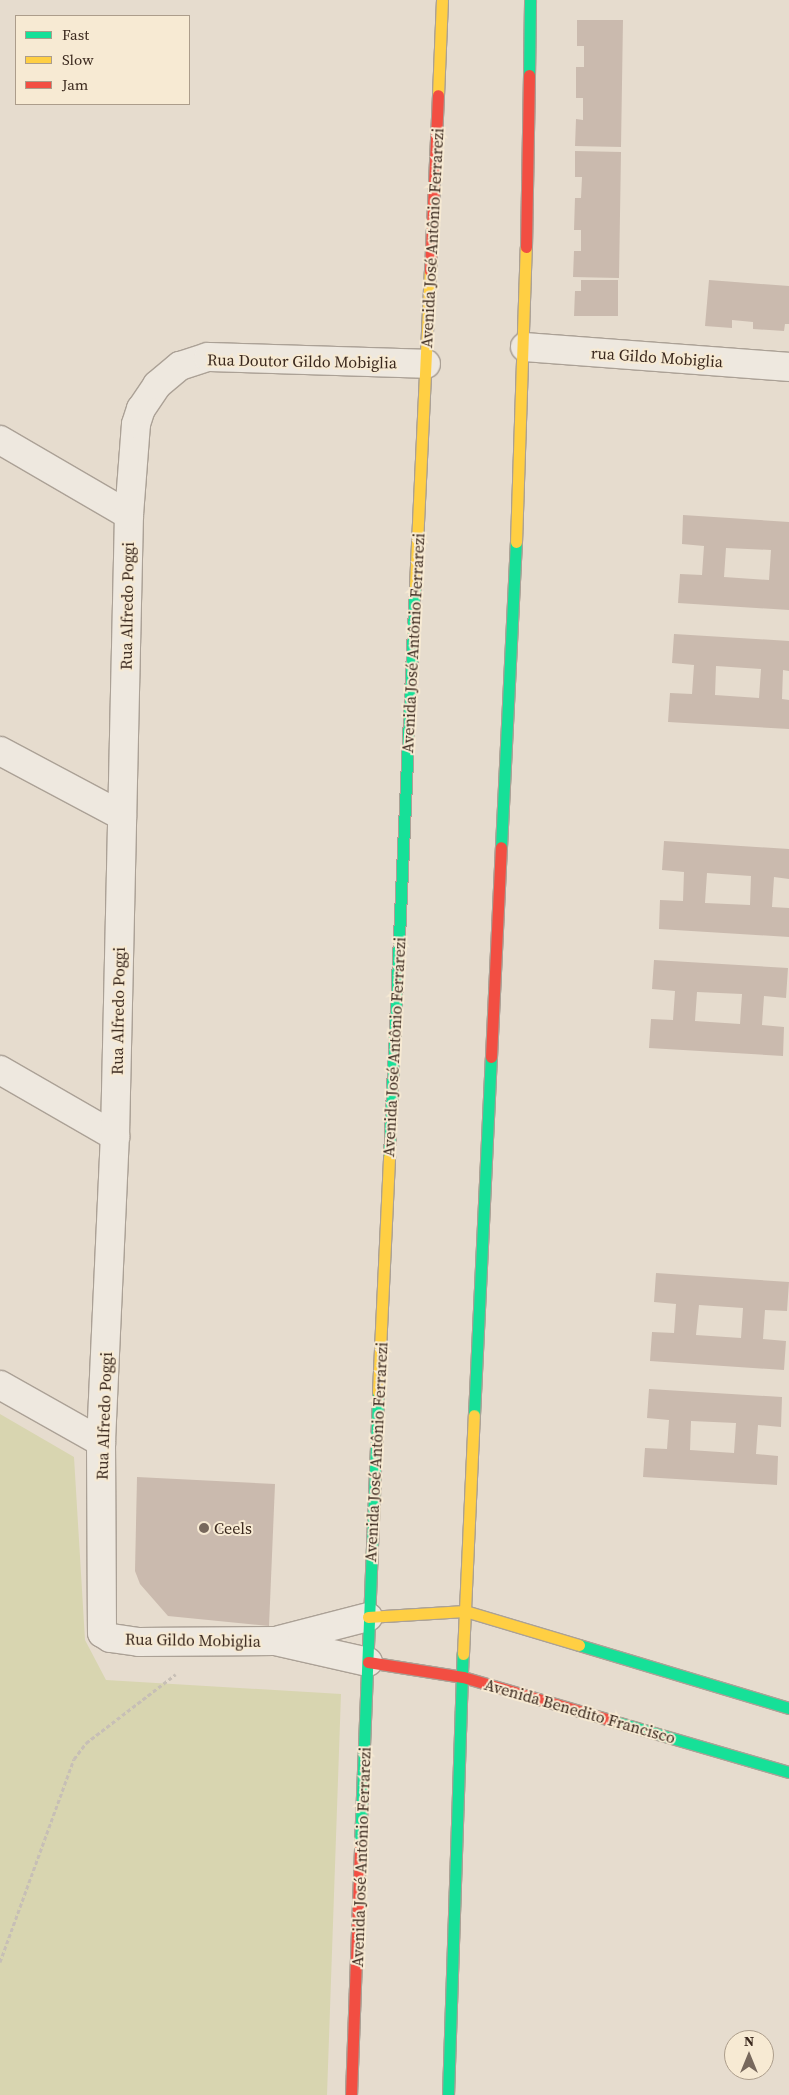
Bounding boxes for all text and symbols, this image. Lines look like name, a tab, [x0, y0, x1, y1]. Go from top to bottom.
legend	[15, 15, 190, 105]
text: Fast	[62, 24, 89, 45]
text: Slow	[62, 49, 94, 70]
text: Jam	[62, 74, 88, 95]
street label: Avenida José Antônio Ferrarezi	[417, 127, 447, 349]
street label: rua Gildo Mobiglia	[590, 343, 724, 371]
street label: Rua Doutor Gildo Mobiglia	[207, 350, 397, 372]
street label: Avenida José Antônio Ferrarezi	[398, 532, 428, 754]
street label: Rua Alfredo Poggi	[116, 542, 138, 670]
street label: Avenida José Antônio Ferrarezi	[379, 936, 409, 1158]
street label: Rua Alfredo Poggi	[107, 947, 129, 1075]
street label: Avenida José Antônio Ferrarezi	[361, 1341, 391, 1563]
street label: Rua Alfredo Poggi	[92, 1352, 116, 1480]
place label: Ceels	[214, 1518, 252, 1538]
marker: Ceels	[198, 1522, 210, 1534]
street label: Rua Gildo Mobiglia	[125, 1629, 261, 1651]
street label: Avenida Benedito Francisco	[482, 1675, 678, 1747]
street label: Avenida José Antônio Ferrarezi	[348, 1747, 374, 1967]
north arrow	[724, 2030, 774, 2080]
text: N	[744, 2031, 754, 2051]

